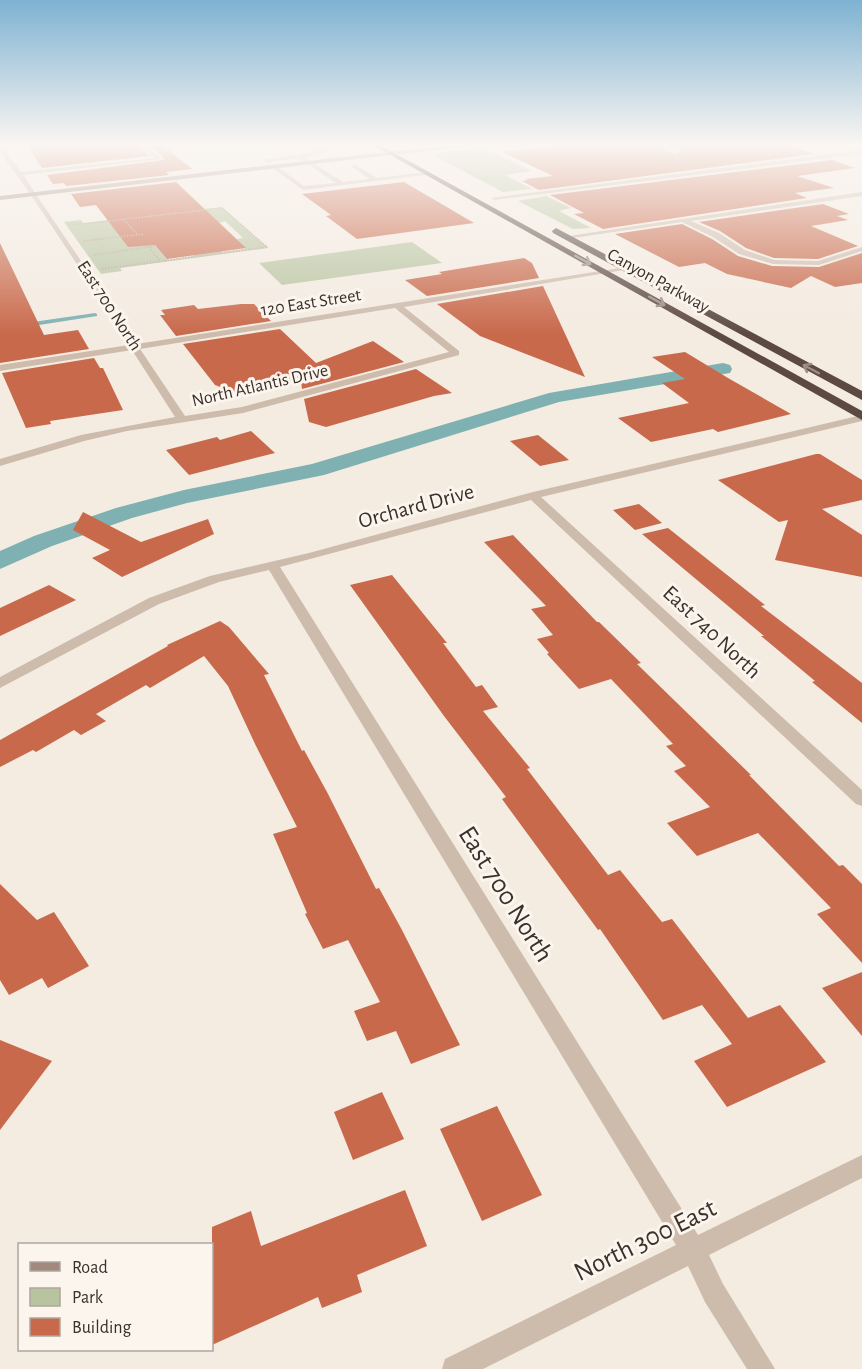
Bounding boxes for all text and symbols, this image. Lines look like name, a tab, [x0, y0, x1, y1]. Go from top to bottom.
street label: Canyon Parkway	[604, 246, 712, 317]
one-way arrow	[573, 255, 591, 266]
street label: East 700 North	[73, 258, 145, 354]
street label: 120 East Street	[260, 286, 363, 320]
one-way arrow	[647, 296, 665, 307]
street label: North Atlantis Drive	[190, 362, 330, 410]
one-way arrow	[802, 363, 820, 374]
street label: Orchard Drive	[356, 480, 476, 532]
street label: East 740 North	[659, 581, 765, 683]
street label: East 700 North	[454, 821, 558, 967]
street label: North 300 East	[570, 1194, 721, 1286]
legend	[18, 1243, 213, 1351]
text: Road	[72, 1259, 108, 1277]
text: Park	[72, 1289, 104, 1307]
text: Building	[72, 1319, 132, 1337]

